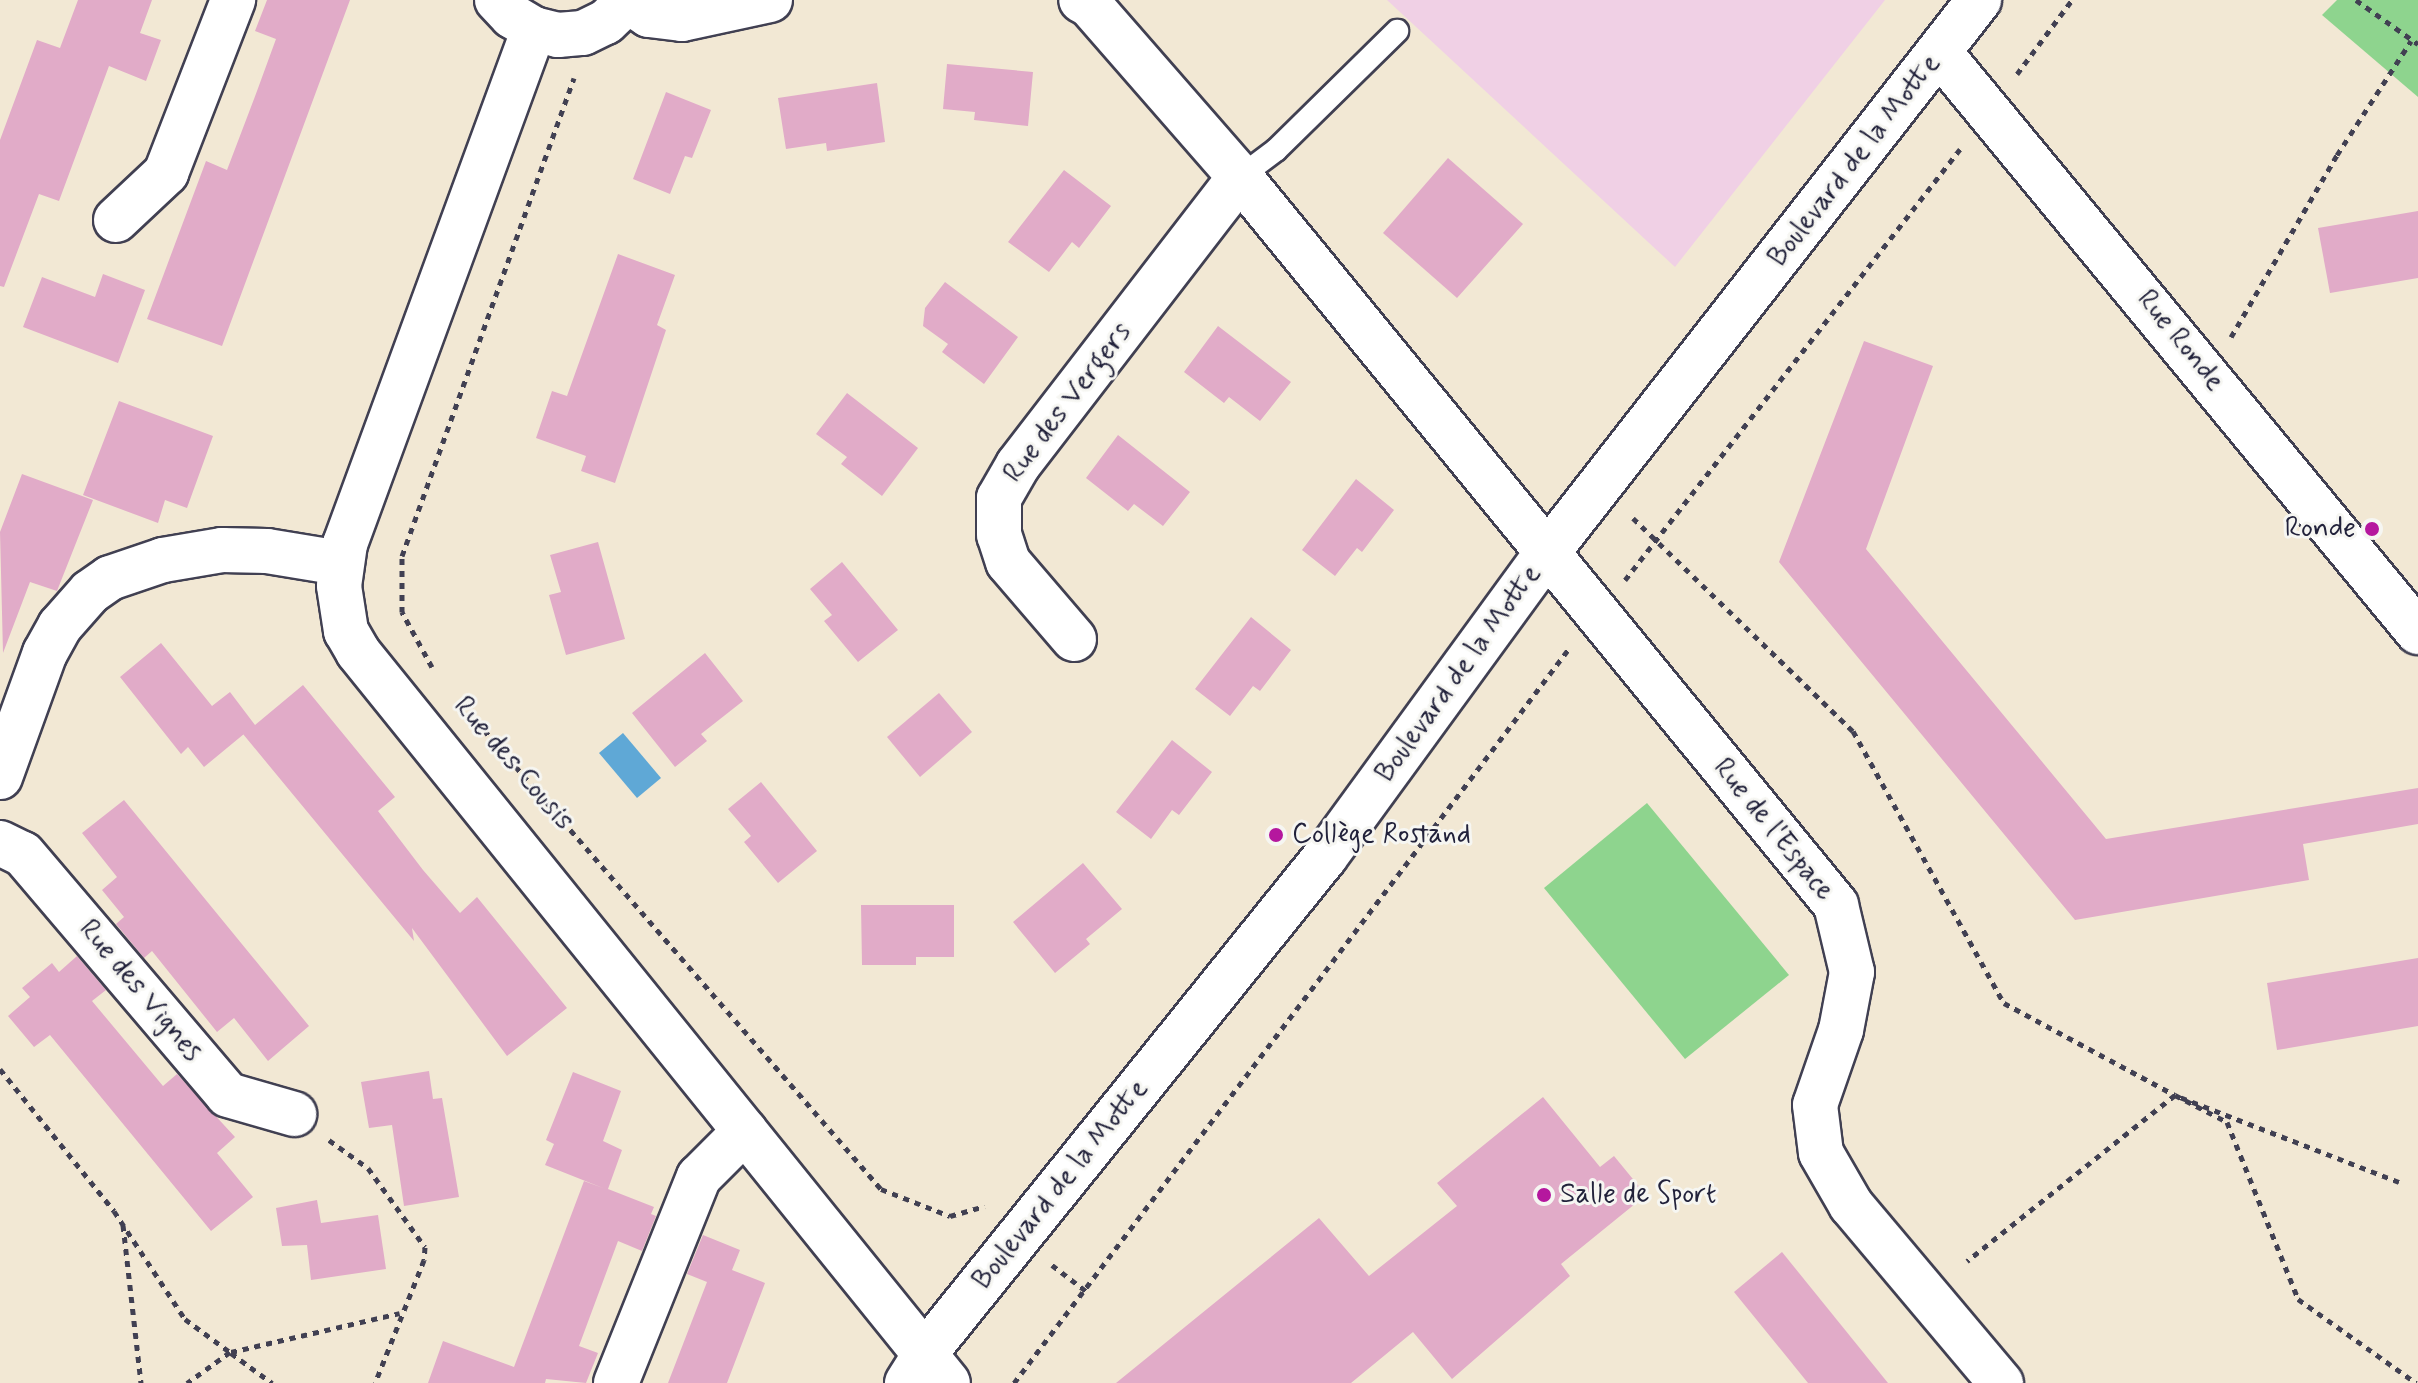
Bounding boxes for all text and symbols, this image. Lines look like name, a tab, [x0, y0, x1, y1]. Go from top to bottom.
street label: Boulevard de la Motte	[1762, 49, 1948, 273]
street label: Rue Ronde	[2129, 284, 2231, 398]
street label: Rue des Vergers	[998, 318, 1138, 488]
place label: Ronde	[2285, 512, 2356, 546]
marker: Ronde	[2363, 520, 2381, 538]
street label: Boulevard de la Motte	[1369, 559, 1549, 789]
street label: Rue des Cousis	[445, 690, 581, 838]
street label: Rue de l'Espace	[1705, 752, 1841, 908]
place label: Collège Rostand	[1292, 818, 1472, 852]
marker: Collège Rostand	[1267, 826, 1285, 844]
street label: Rue des Vignes	[69, 911, 211, 1071]
street label: Boulevard de la Motte	[966, 1074, 1156, 1296]
place label: Salle de Sport	[1560, 1178, 1727, 1212]
marker: Salle de Sport	[1535, 1186, 1553, 1204]

